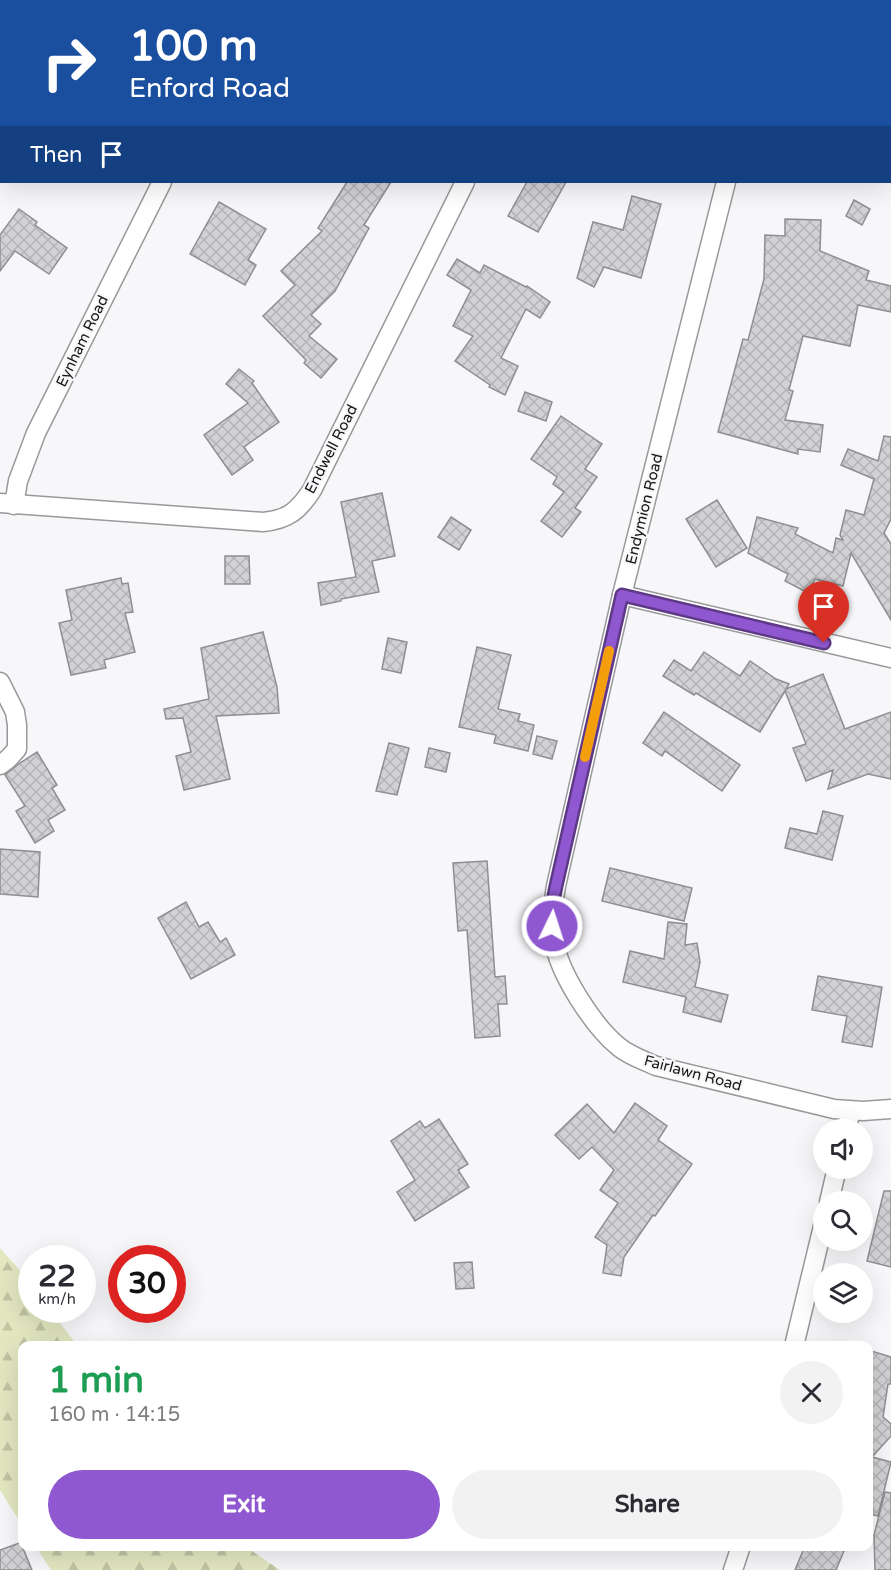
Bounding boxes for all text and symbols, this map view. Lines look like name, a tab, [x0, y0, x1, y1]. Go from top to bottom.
text: 100 m	[129, 21, 258, 72]
icon: right	[30, 24, 108, 102]
text: Enford Road	[129, 72, 290, 105]
icon: arrive	[95, 138, 128, 171]
text: Then	[30, 142, 83, 168]
street label: Eynham Road	[52, 292, 112, 390]
street label: Endwell Road	[301, 402, 361, 496]
street label: Endymion Road	[622, 452, 666, 566]
pin	[798, 581, 849, 643]
icon: arrive	[807, 590, 840, 623]
position arrow	[520, 894, 584, 958]
street label: Fairlawn Road	[642, 1051, 744, 1095]
map controls	[813, 1119, 873, 1323]
button: sound	[813, 1119, 873, 1179]
button: search	[813, 1191, 873, 1251]
speed limit sign: 30	[108, 1245, 186, 1323]
text: 22	[38, 1258, 76, 1295]
button: layers	[813, 1263, 873, 1323]
text: km/h	[38, 1290, 76, 1308]
text: 1 min	[48, 1359, 144, 1402]
button: close	[780, 1361, 843, 1424]
text: 160 m · 14:15	[48, 1403, 180, 1427]
button: Exit	[48, 1470, 440, 1539]
button: Share	[452, 1470, 843, 1539]

